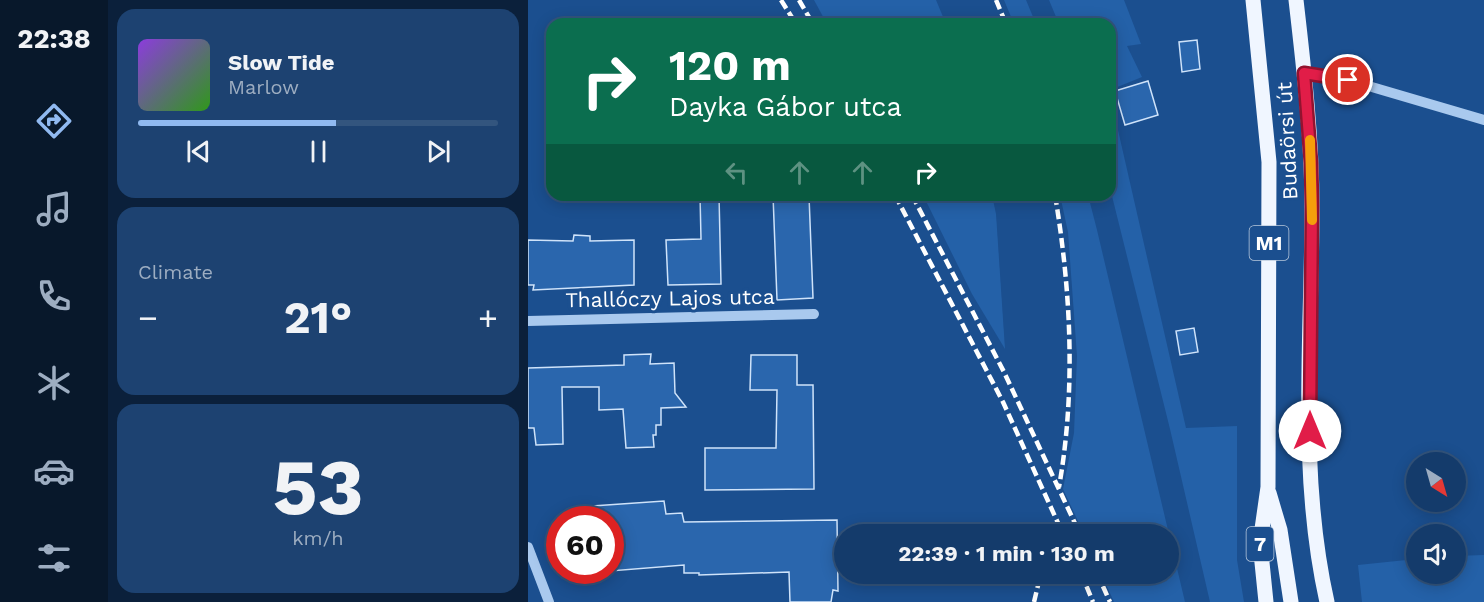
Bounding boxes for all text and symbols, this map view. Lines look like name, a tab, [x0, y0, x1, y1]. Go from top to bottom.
text: 22:38	[17, 23, 91, 55]
text: 120 m	[669, 41, 791, 90]
icon: right	[570, 42, 648, 120]
text: Slow Tide	[228, 50, 335, 75]
pin	[1322, 54, 1373, 105]
icon: arrive	[1331, 63, 1364, 96]
text: Marlow	[228, 75, 299, 99]
street label: Budaörsi út	[1271, 81, 1303, 201]
text: Dayka Gábor utca	[669, 91, 902, 123]
icon: directions	[33, 100, 75, 142]
icon: previous	[182, 135, 215, 168]
icon: pause	[302, 135, 335, 168]
icon: next	[422, 135, 455, 168]
icon: left	[720, 156, 753, 189]
icon: ahead	[783, 156, 816, 189]
icon: ahead	[846, 156, 879, 189]
icon: right	[909, 156, 942, 189]
icon: music	[33, 188, 75, 230]
road number: M1	[1250, 226, 1288, 260]
text: Climate	[138, 260, 213, 284]
icon: phone	[33, 275, 75, 317]
street label: Thallóczy Lajos utca	[565, 284, 775, 312]
text: 21°	[284, 291, 352, 344]
text: −	[138, 298, 158, 337]
text: +	[478, 298, 498, 337]
icon: climate	[33, 362, 75, 404]
position arrow	[1278, 399, 1342, 463]
text: 53	[272, 441, 364, 533]
icon: car	[33, 450, 75, 492]
north arrow	[1406, 452, 1466, 512]
map controls	[1406, 452, 1466, 584]
speed limit sign: 60	[546, 506, 624, 584]
button: sound	[1406, 524, 1466, 584]
text: km/h	[292, 526, 344, 550]
road number: 7	[1246, 527, 1274, 561]
icon: filters	[33, 537, 75, 579]
text: 22:39 · 1 min · 130 m	[898, 541, 1115, 566]

